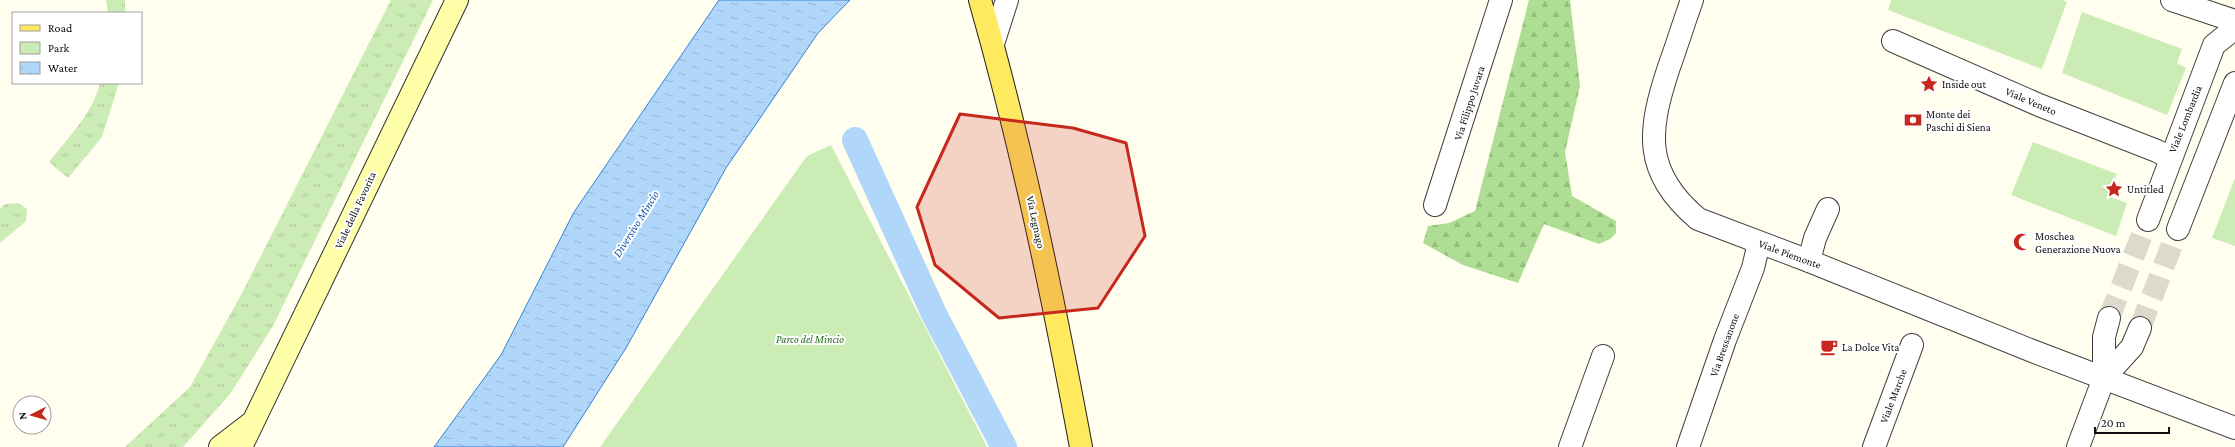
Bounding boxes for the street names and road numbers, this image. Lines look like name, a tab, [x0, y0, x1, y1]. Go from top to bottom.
street label: Via Filippo Juvara	[1451, 64, 1488, 142]
street label: Viale Lombardia	[2166, 83, 2204, 155]
street label: Viale Veneto	[2004, 85, 2059, 117]
street label: Viale della Favorita	[332, 170, 378, 250]
street label: Via Legnago	[1024, 195, 1048, 250]
street label: Viale Piemonte	[1757, 237, 1823, 271]
street label: Via Bressanone	[1707, 312, 1741, 378]
street label: Viale Marche	[1877, 367, 1909, 425]

